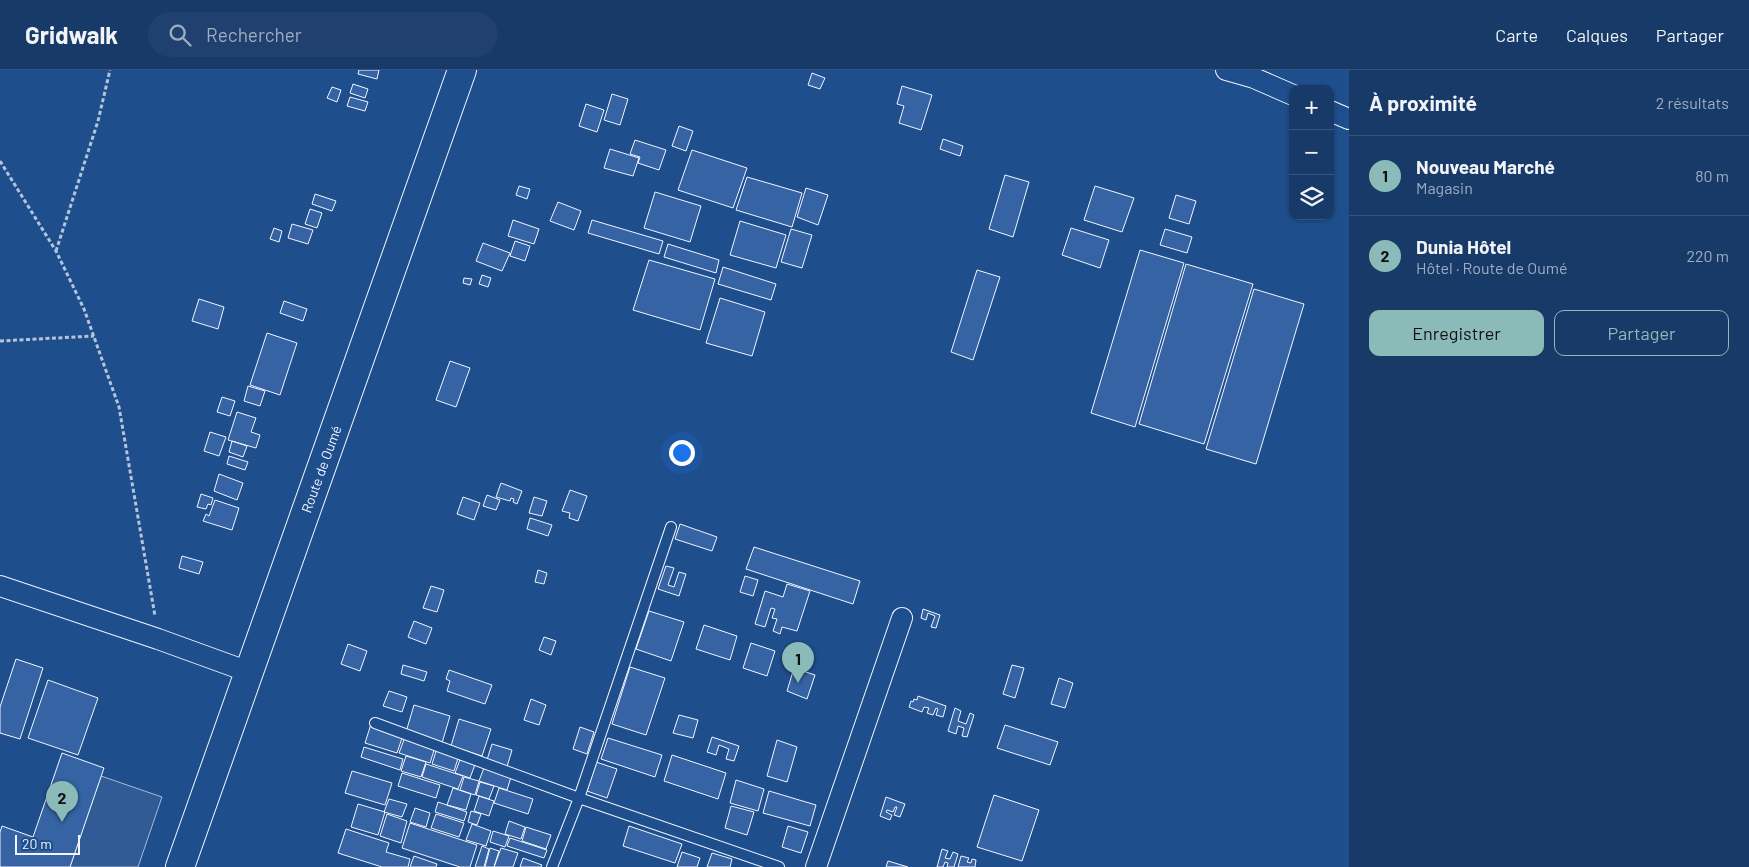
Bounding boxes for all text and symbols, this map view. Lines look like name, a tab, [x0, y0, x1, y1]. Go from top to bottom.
search box	[148, 12, 498, 57]
text: Gridwalk	[25, 20, 118, 49]
icon: search	[166, 21, 194, 49]
text: Rechercher	[206, 23, 302, 46]
text: Carte	[1495, 24, 1538, 46]
text: Calques	[1566, 24, 1628, 46]
text: Partager	[1656, 24, 1724, 46]
map controls	[1289, 85, 1334, 220]
button: +	[1289, 85, 1334, 130]
text: À proximité	[1369, 90, 1477, 115]
text: 2 résultats	[1656, 93, 1729, 112]
button: −	[1289, 130, 1334, 175]
text: Nouveau Marché	[1416, 155, 1555, 178]
text: 1	[1382, 166, 1388, 185]
text: 80 m	[1695, 166, 1729, 185]
button: layers	[1289, 175, 1334, 220]
text: Magasin	[1416, 178, 1473, 197]
text: Dunia Hôtel	[1416, 235, 1511, 258]
text: 2	[1381, 246, 1389, 265]
text: 220 m	[1686, 246, 1729, 265]
text: Hôtel · Route de Oumé	[1416, 258, 1568, 277]
button: Enregistrer	[1369, 310, 1544, 356]
button: Partager	[1554, 310, 1729, 356]
street label: Route de Oumé	[297, 423, 345, 515]
your location	[669, 440, 695, 466]
pin: 1	[782, 642, 814, 683]
pin: 2	[46, 781, 78, 822]
scale bar	[15, 832, 80, 855]
text: 20 m	[22, 835, 52, 852]

